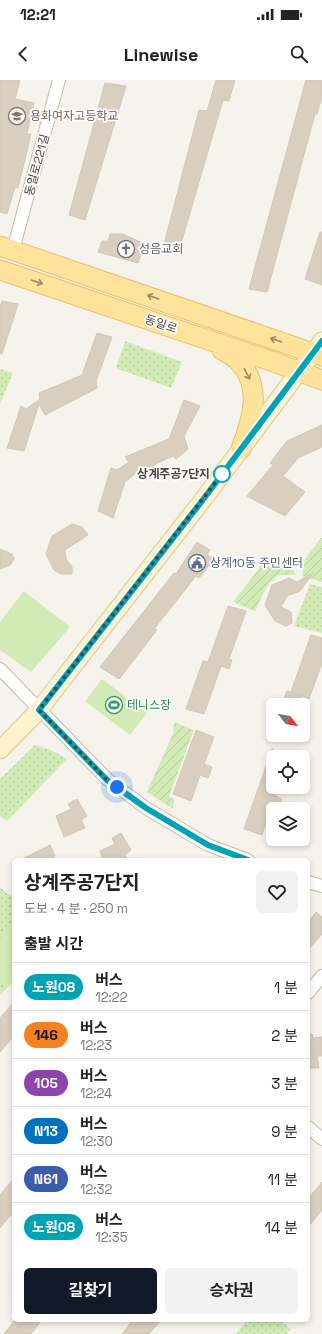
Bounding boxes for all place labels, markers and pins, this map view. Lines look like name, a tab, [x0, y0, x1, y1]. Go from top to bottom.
school or university icon: 용화여자고등학교	[7, 106, 27, 126]
place label: 용화여자고등학교	[30, 108, 118, 124]
church icon: 성음교회	[116, 239, 136, 259]
place label: 성음교회	[139, 241, 183, 257]
marker: 상계주공7단지	[213, 465, 231, 483]
place label: 상계주공7단지	[137, 466, 210, 482]
public building icon: 상계10동 주민센터	[187, 553, 207, 573]
place label: 상계10동 주민센터	[210, 555, 303, 571]
sports icon: 테니스장	[104, 695, 124, 715]
place label: 테니스장	[127, 697, 171, 713]

